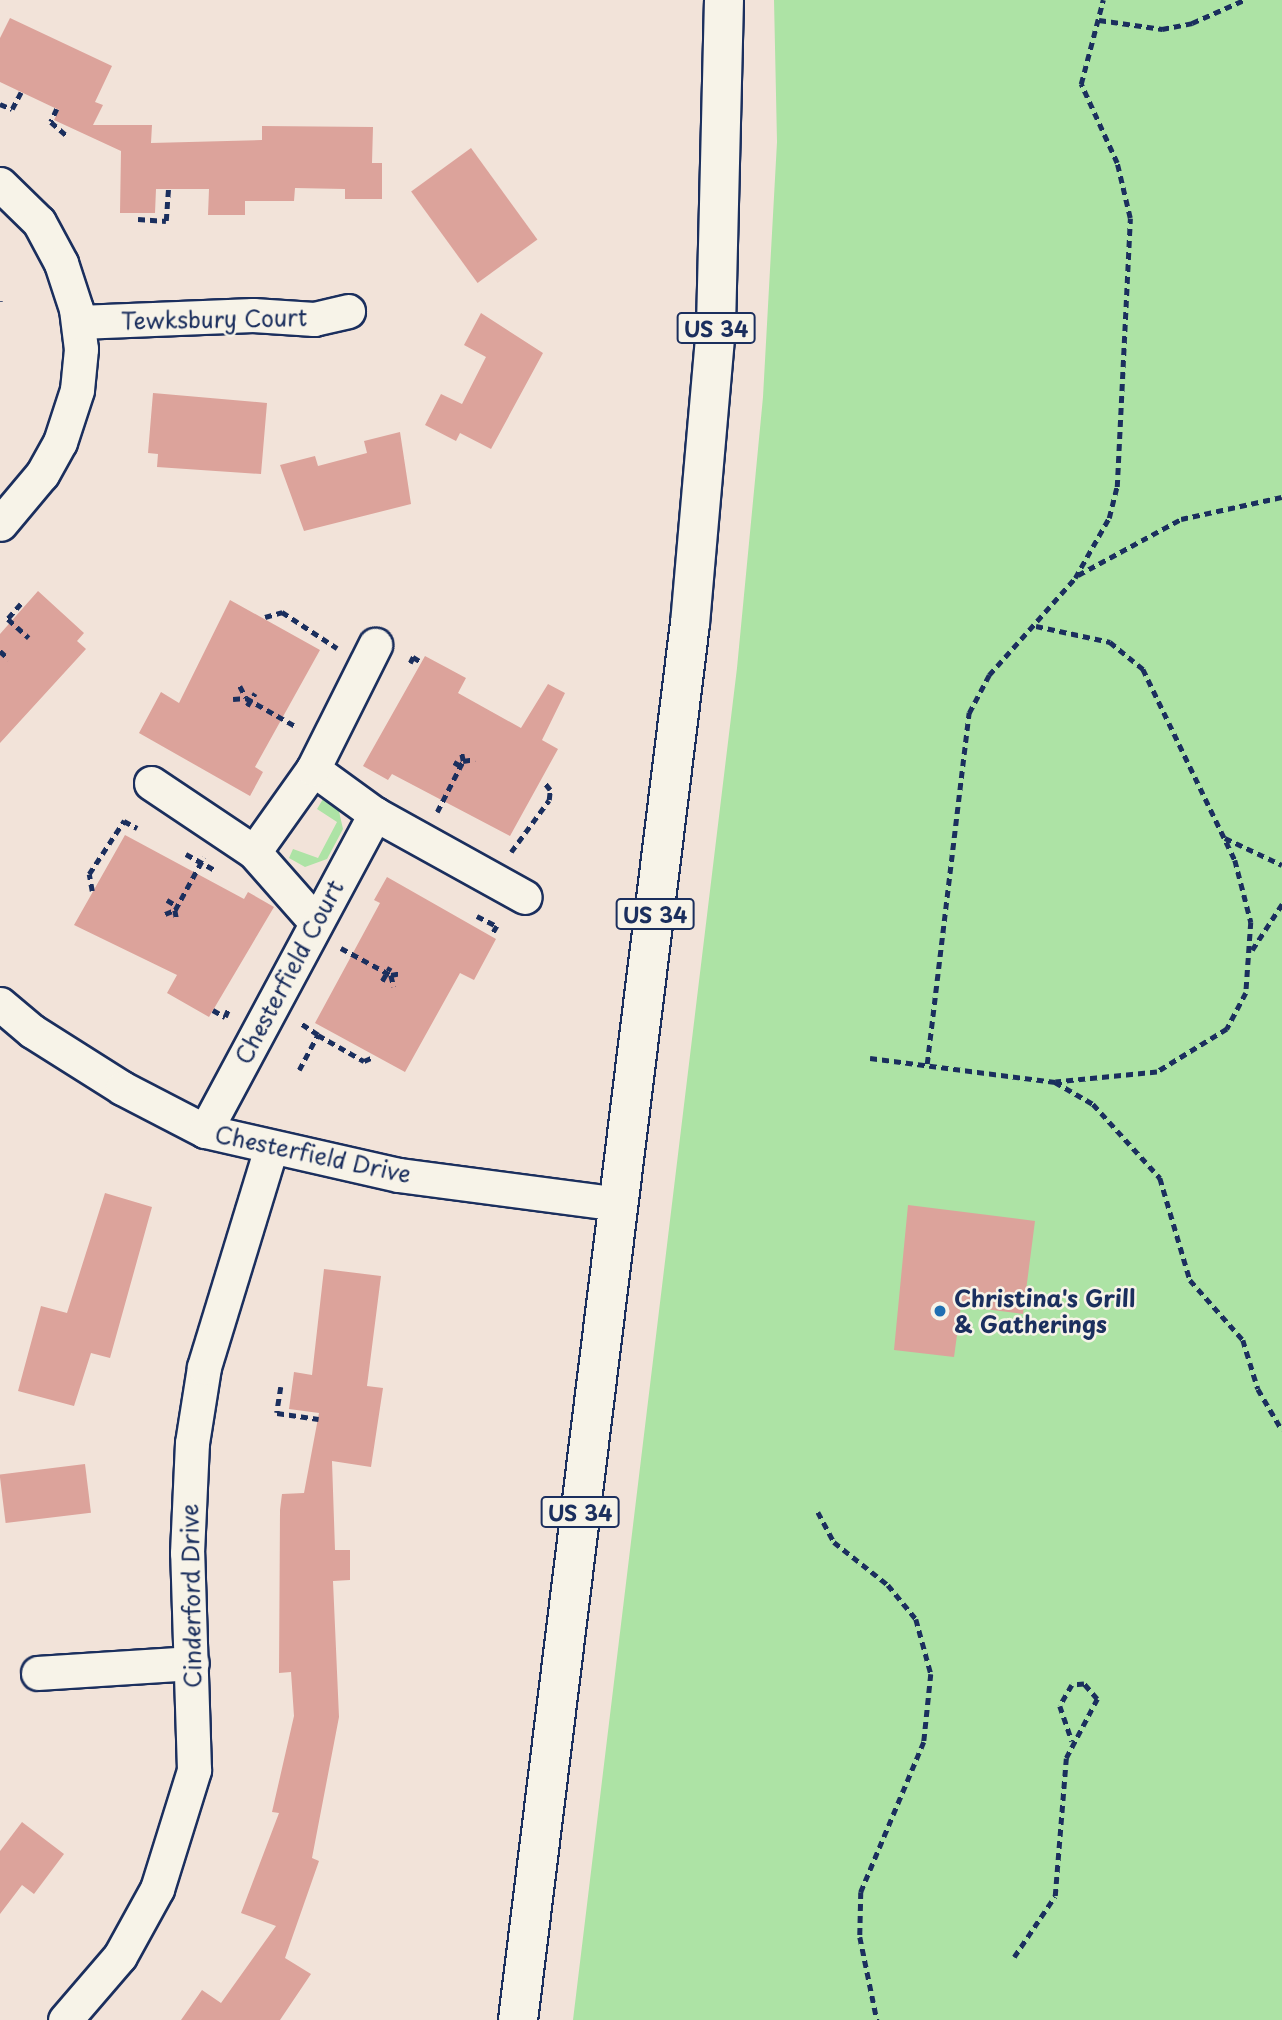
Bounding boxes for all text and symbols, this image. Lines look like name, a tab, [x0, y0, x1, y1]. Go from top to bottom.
street label: Tewksbury Court	[120, 304, 308, 334]
road number: US 34	[676, 310, 756, 346]
street label: Chesterfield Court	[229, 875, 349, 1069]
road number: US 34	[615, 897, 695, 932]
street label: Chesterfield Drive	[212, 1120, 414, 1188]
place label: Christina's Grill & Gatherings	[954, 1284, 1136, 1338]
marker: Christina's Grill & Gatherings	[932, 1303, 948, 1319]
road number: US 34	[540, 1494, 620, 1530]
street label: Cinderford Drive	[176, 1504, 206, 1688]

